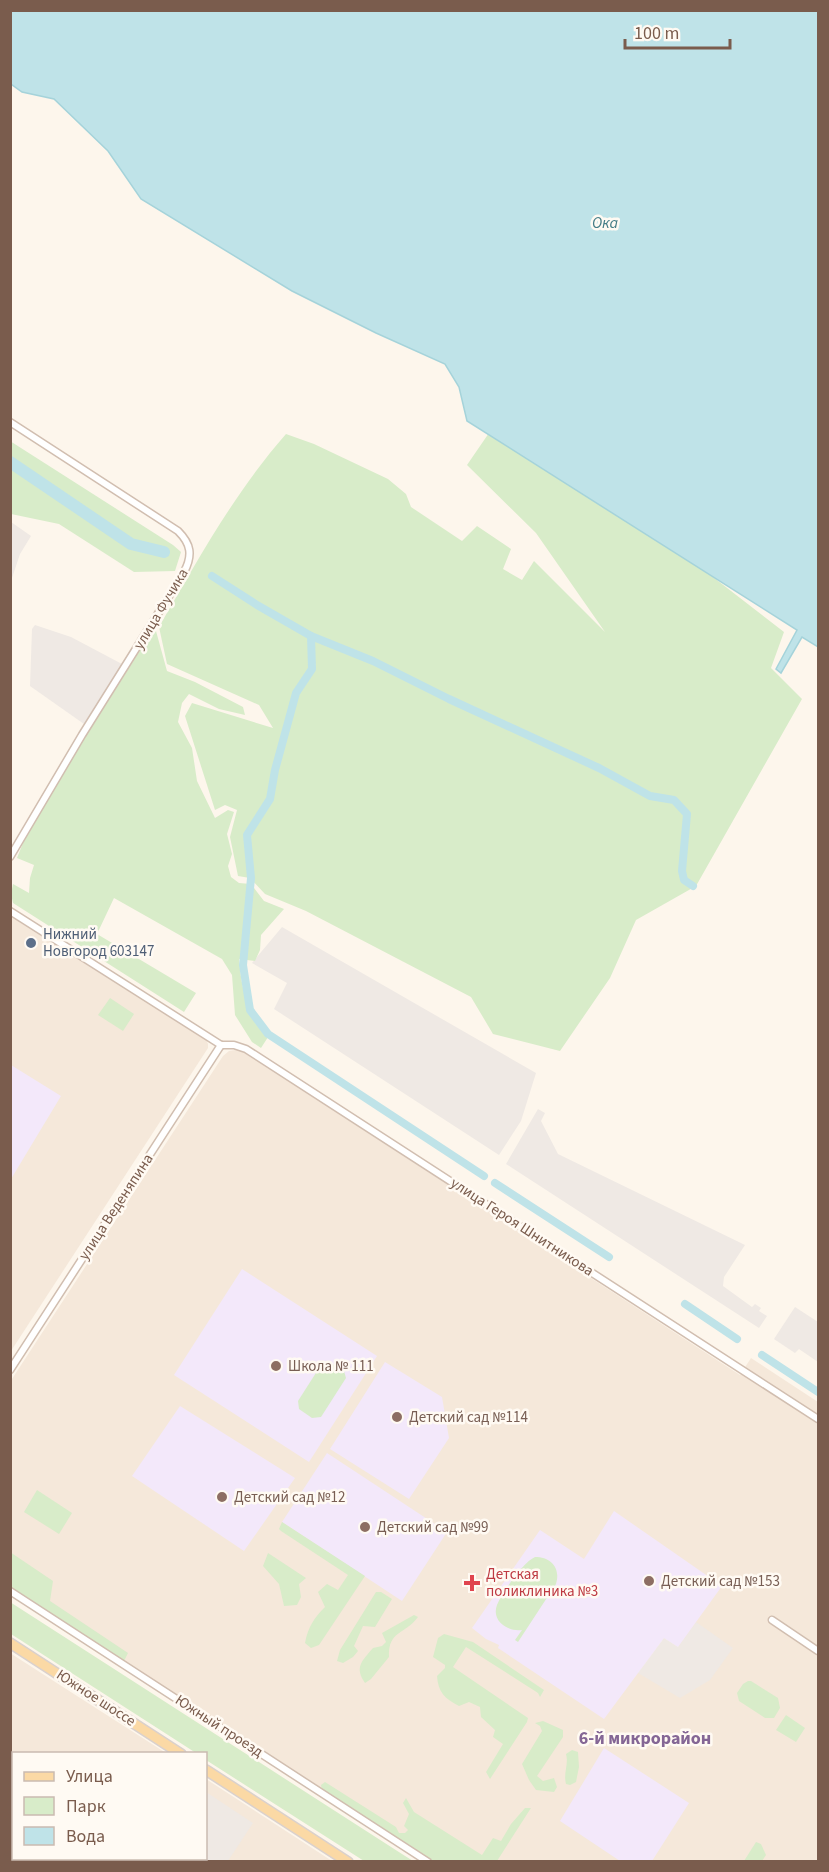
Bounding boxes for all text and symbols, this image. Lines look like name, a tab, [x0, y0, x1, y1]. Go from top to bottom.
scale bar	[625, 12, 730, 50]
text: 100 m	[634, 21, 679, 46]
water label: Ока	[592, 212, 618, 234]
street label: улица Фучика	[128, 564, 194, 654]
place label: Нижний Новгород 603147	[43, 924, 154, 962]
marker: Нижний Новгород 603147	[24, 936, 38, 950]
street label: улица Веденяпина	[74, 1150, 158, 1264]
street label: улица Героя Шнитникова	[446, 1173, 598, 1281]
place label: Школа № 111	[288, 1356, 374, 1377]
marker: Школа № 111	[269, 1359, 283, 1373]
place label: Детский сад №114	[409, 1407, 528, 1428]
marker: Детский сад №114	[390, 1410, 404, 1424]
place label: Детский сад №12	[234, 1487, 345, 1508]
marker: Детский сад №12	[215, 1490, 229, 1504]
place label: Детский сад №99	[377, 1517, 488, 1538]
marker: Детский сад №99	[358, 1520, 372, 1534]
place label: Детская поликлиника №3	[486, 1564, 598, 1602]
place label: Детский сад №153	[661, 1571, 780, 1592]
marker: Детская поликлиника №3	[463, 1574, 481, 1592]
marker: Детский сад №153	[642, 1574, 656, 1588]
street label: Южное шоссе	[52, 1664, 140, 1732]
street label: Южный проезд	[171, 1690, 267, 1762]
district label: 6-й микрорайон	[579, 1726, 711, 1751]
legend	[12, 1752, 207, 1860]
text: Улица	[66, 1764, 113, 1789]
text: Парк	[66, 1794, 106, 1819]
text: Вода	[66, 1824, 105, 1849]

